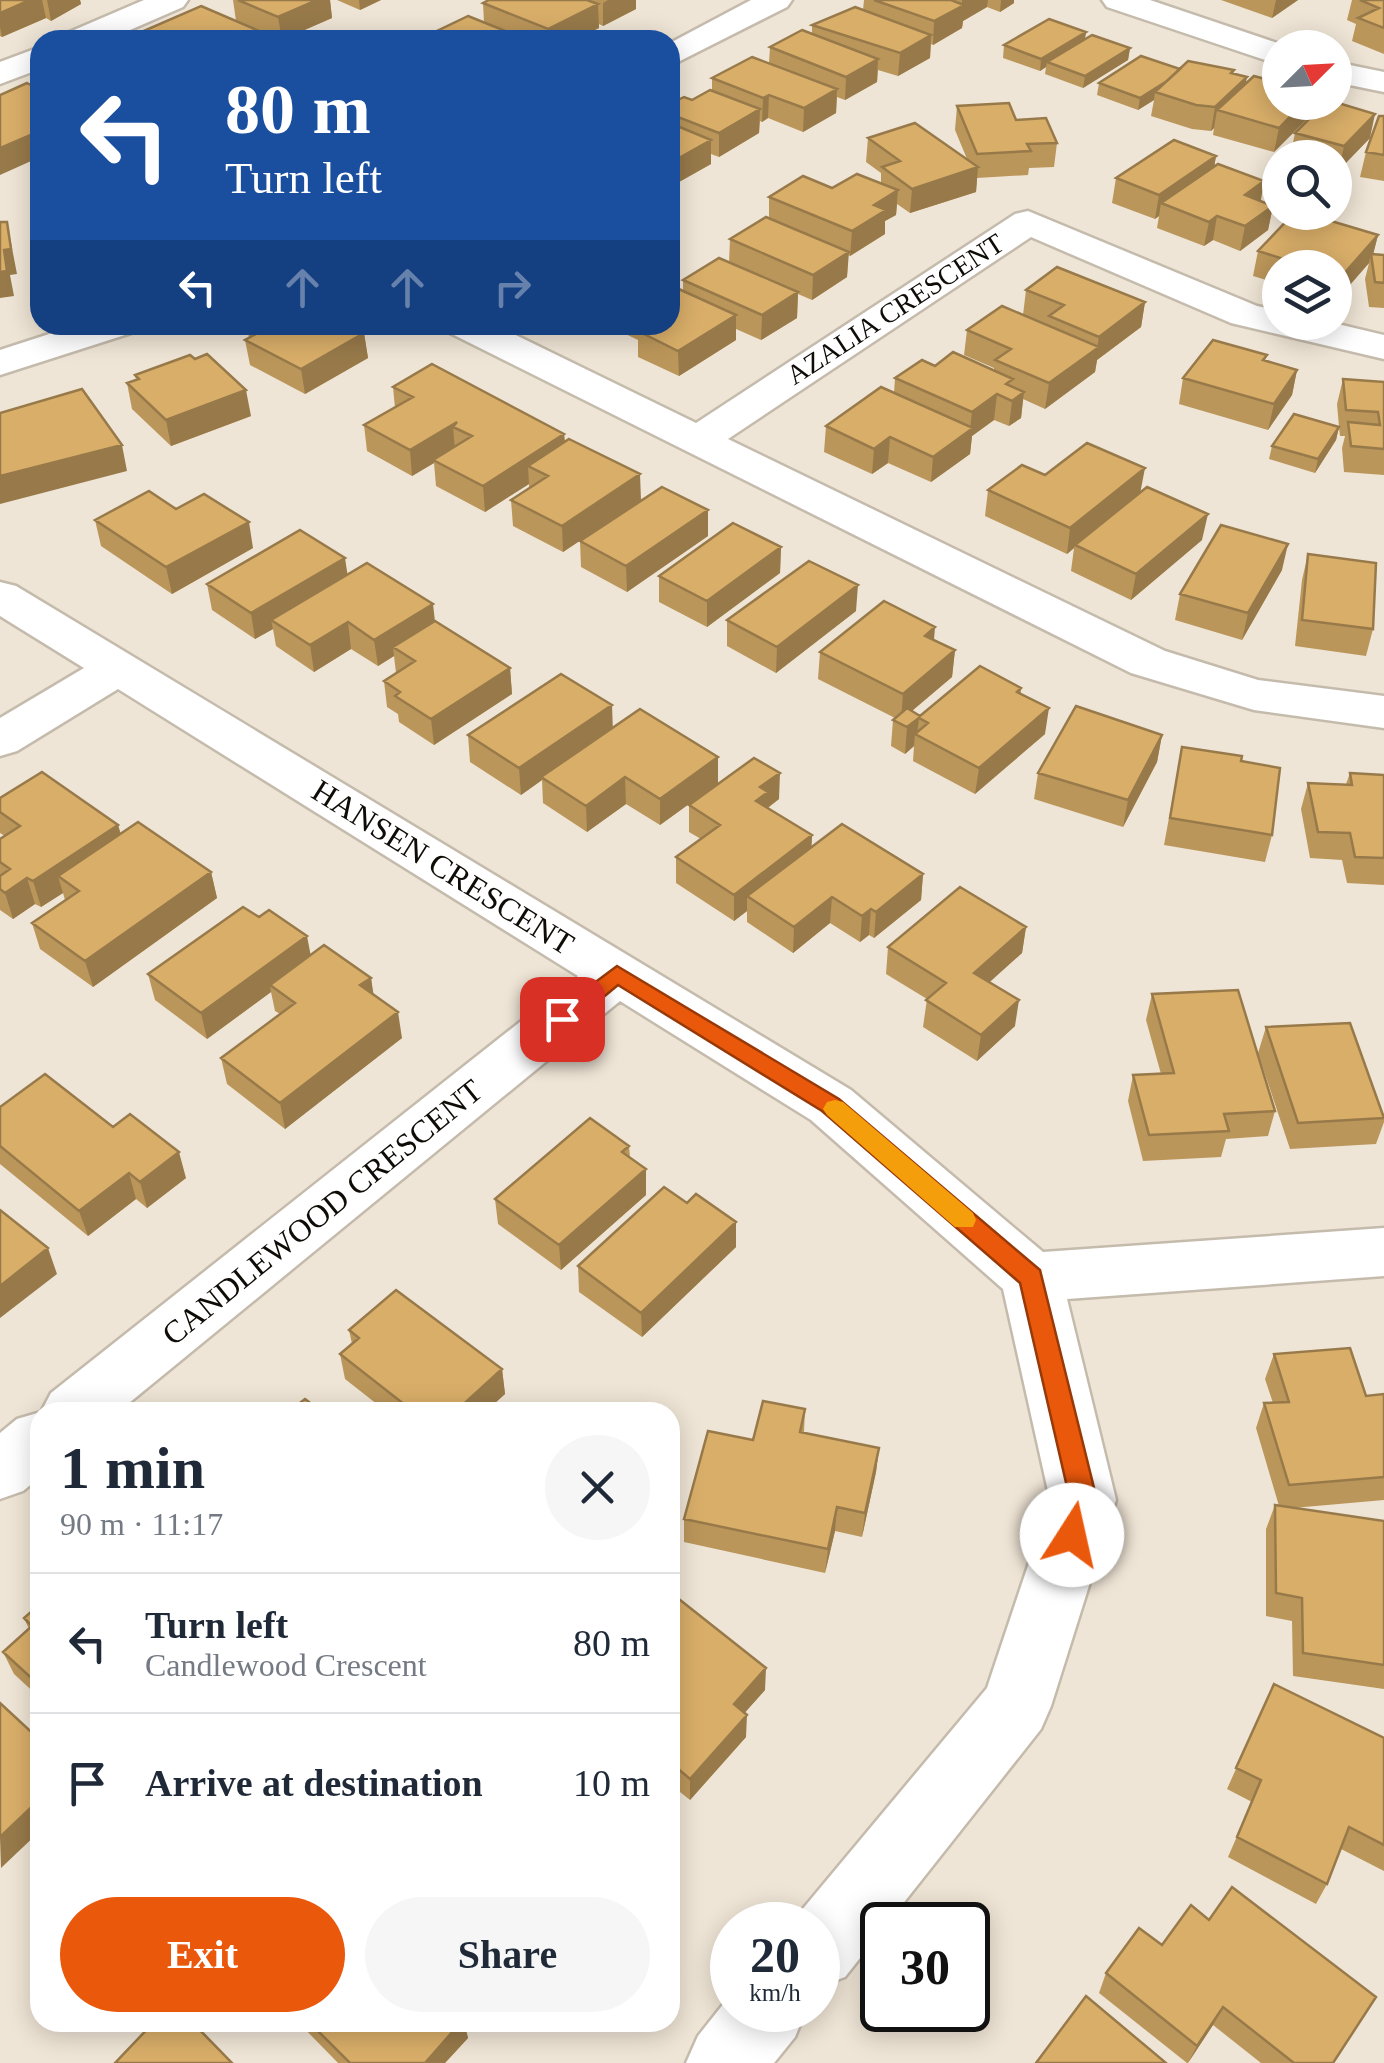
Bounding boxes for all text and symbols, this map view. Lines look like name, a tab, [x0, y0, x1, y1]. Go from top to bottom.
north arrow	[1262, 30, 1352, 120]
map controls	[1262, 30, 1352, 340]
icon: left	[60, 70, 190, 200]
text: 80 m	[225, 71, 371, 148]
button: search	[1262, 140, 1352, 230]
text: Turn left	[225, 153, 382, 203]
street label: AZALIA CRESCENT	[781, 227, 1009, 391]
button: layers	[1262, 250, 1352, 340]
icon: left	[170, 260, 225, 315]
icon: ahead	[275, 260, 330, 315]
icon: ahead	[380, 260, 435, 315]
icon: right	[485, 260, 540, 315]
street label: HANSEN CRESCENT	[306, 772, 581, 962]
pin	[520, 977, 605, 1062]
icon: arrive	[535, 992, 590, 1047]
street label: CANDLEWOOD CRESCENT	[155, 1072, 489, 1352]
text: 1 min	[60, 1435, 205, 1501]
button: close	[545, 1435, 650, 1540]
position arrow	[1020, 1483, 1124, 1587]
text: 90 m · 11:17	[60, 1506, 223, 1542]
text: Turn left	[145, 1604, 288, 1646]
icon: left	[60, 1616, 115, 1671]
text: 80 m	[573, 1622, 650, 1664]
text: Candlewood Crescent	[145, 1647, 427, 1683]
icon: arrive	[60, 1756, 115, 1811]
text: Arrive at destination	[145, 1762, 483, 1804]
text: 10 m	[573, 1762, 650, 1804]
button: Exit	[60, 1897, 345, 2012]
button: Share	[365, 1897, 650, 2012]
speed limit sign: 30	[860, 1902, 990, 2032]
text: 20	[750, 1927, 800, 1983]
text: km/h	[749, 1979, 801, 2006]

